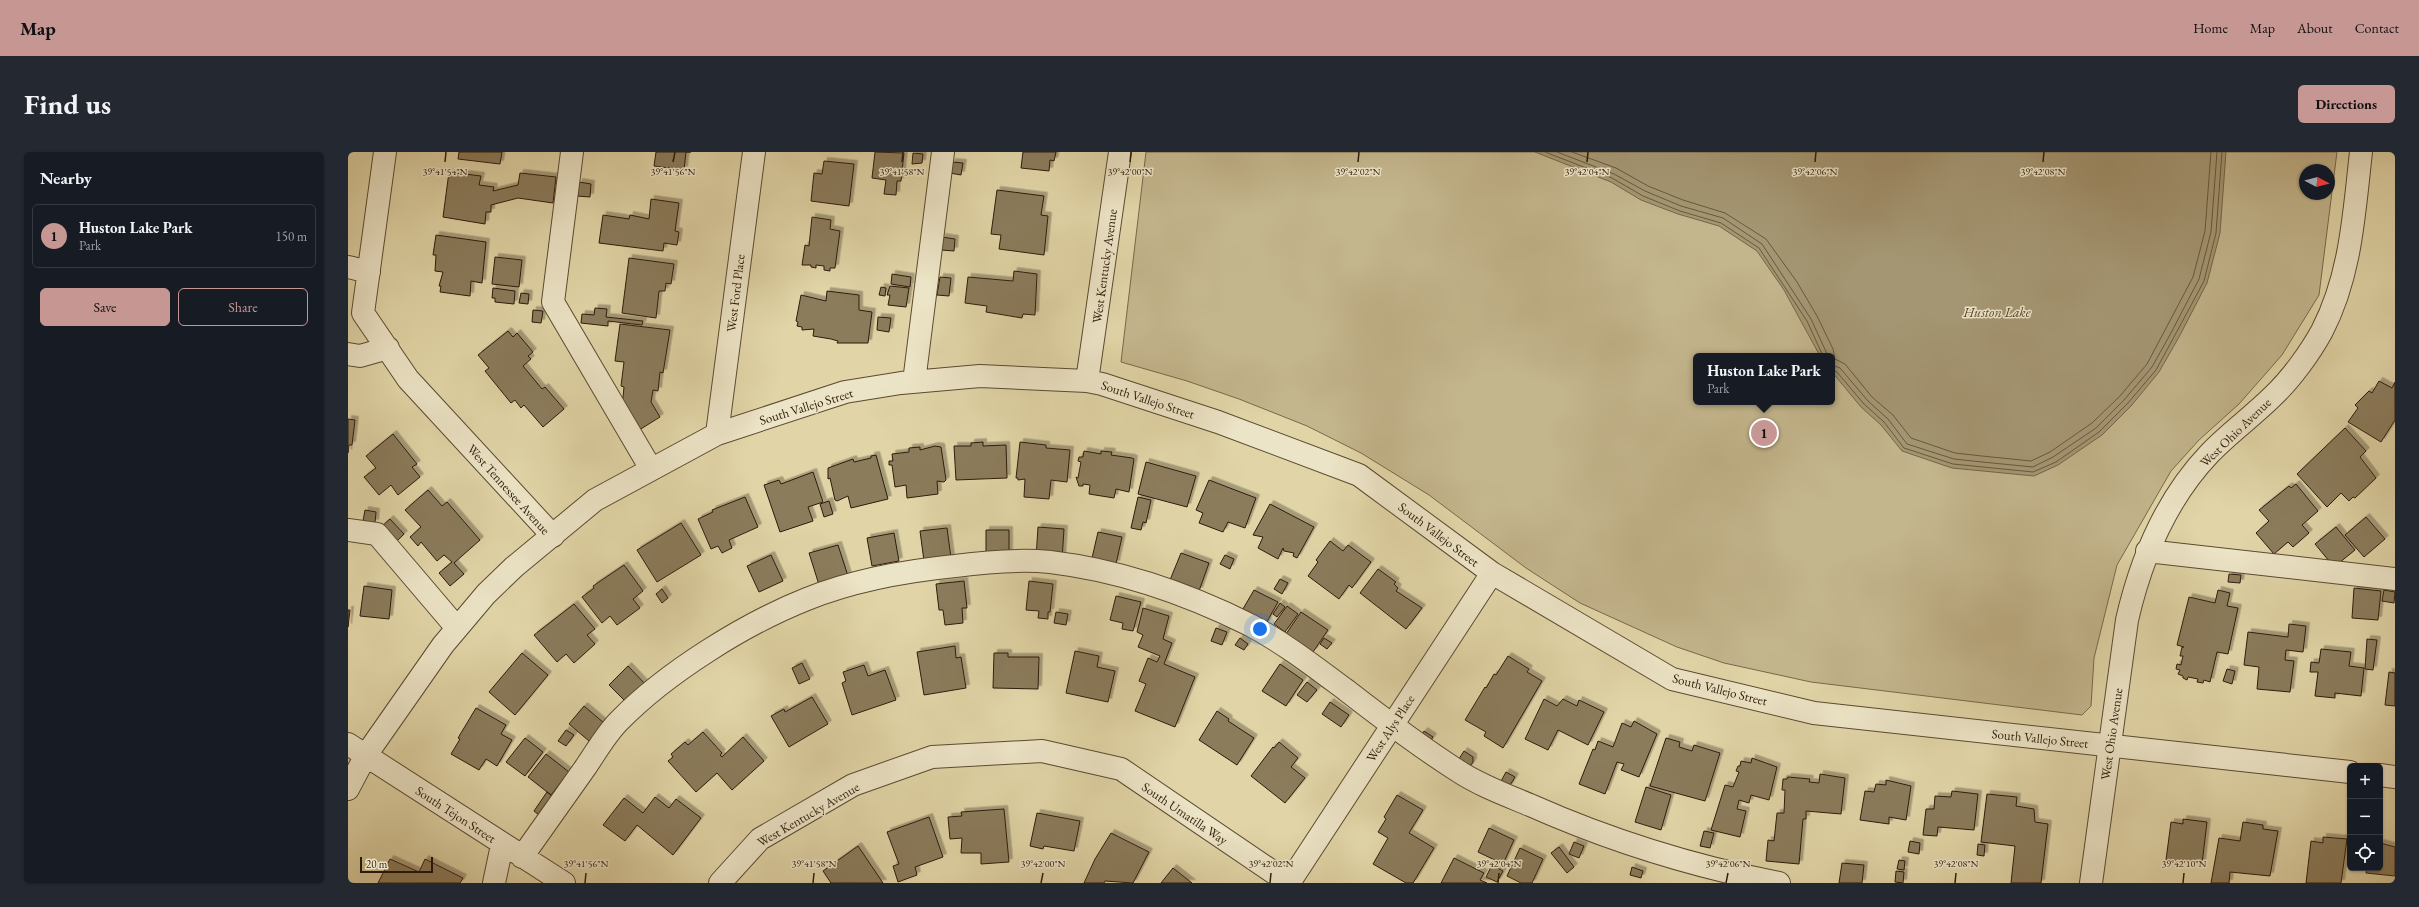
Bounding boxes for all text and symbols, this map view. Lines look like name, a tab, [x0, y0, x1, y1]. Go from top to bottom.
text: Map	[20, 16, 56, 41]
text: Home	[2193, 19, 2228, 37]
text: Map	[2250, 19, 2275, 37]
text: About	[2297, 19, 2333, 37]
text: Contact	[2355, 19, 2399, 37]
button: Directions	[2298, 85, 2395, 123]
text: Find us	[24, 86, 111, 122]
north arrow	[2299, 164, 2335, 200]
text: 39°41'54"N	[423, 165, 468, 178]
text: 39°41'56"N	[651, 165, 696, 178]
text: 39°41'58"N	[880, 165, 925, 178]
text: 39°42'00"N	[1108, 165, 1153, 178]
text: 39°42'02"N	[1336, 165, 1381, 178]
text: 39°42'04"N	[1565, 165, 1610, 178]
text: 39°42'06"N	[1793, 165, 1838, 178]
text: 39°42'08"N	[2021, 165, 2066, 178]
text: Nearby	[40, 167, 92, 189]
street label: West Kentucky Avenue	[1088, 208, 1121, 324]
text: Huston Lake Park	[79, 218, 192, 237]
text: 1	[51, 228, 57, 245]
text: 150 m	[276, 228, 307, 245]
text: Park	[79, 237, 101, 254]
street label: West Ford Place	[722, 253, 749, 333]
button: Save	[40, 288, 170, 326]
button: Share	[178, 288, 308, 326]
water label: Huston Lake	[1963, 303, 2031, 321]
popup	[1693, 353, 1835, 405]
text: Huston Lake Park	[1707, 361, 1821, 380]
street label: South Vallejo Street	[1099, 376, 1197, 423]
text: Park	[1707, 380, 1729, 397]
street label: South Vallejo Street	[757, 384, 855, 429]
street label: West Ohio Avenue	[2196, 394, 2275, 471]
pin: 1	[1751, 418, 1777, 448]
street label: West Tennessee Avenue	[463, 441, 554, 538]
street label: South Vallejo Street	[1395, 498, 1483, 570]
your location	[1250, 619, 1270, 639]
street label: South Vallejo Street	[1671, 669, 1769, 709]
street label: West Ohio Avenue	[2097, 687, 2126, 781]
street label: West Alys Place	[1362, 691, 1418, 765]
street label: South Vallejo Street	[1991, 725, 2089, 752]
map controls	[2347, 763, 2383, 871]
button: +	[2347, 763, 2383, 799]
street label: West Kentucky Avenue	[754, 778, 862, 851]
street label: South Umatilla Way	[1138, 778, 1231, 849]
street label: South Tejon Street	[412, 782, 499, 847]
button: −	[2347, 799, 2383, 835]
button: locate	[2347, 835, 2383, 871]
scale bar	[360, 855, 433, 874]
text: 20 m	[366, 857, 387, 871]
text: 39°41'56"N	[564, 857, 609, 870]
text: 39°41'58"N	[792, 857, 837, 870]
text: 39°42'00"N	[1021, 857, 1066, 870]
text: 39°42'02"N	[1249, 857, 1294, 870]
text: 39°42'04"N	[1477, 857, 1522, 870]
text: 39°42'06"N	[1706, 857, 1751, 870]
text: 39°42'08"N	[1934, 857, 1979, 870]
text: 39°42'10"N	[2162, 857, 2207, 870]

